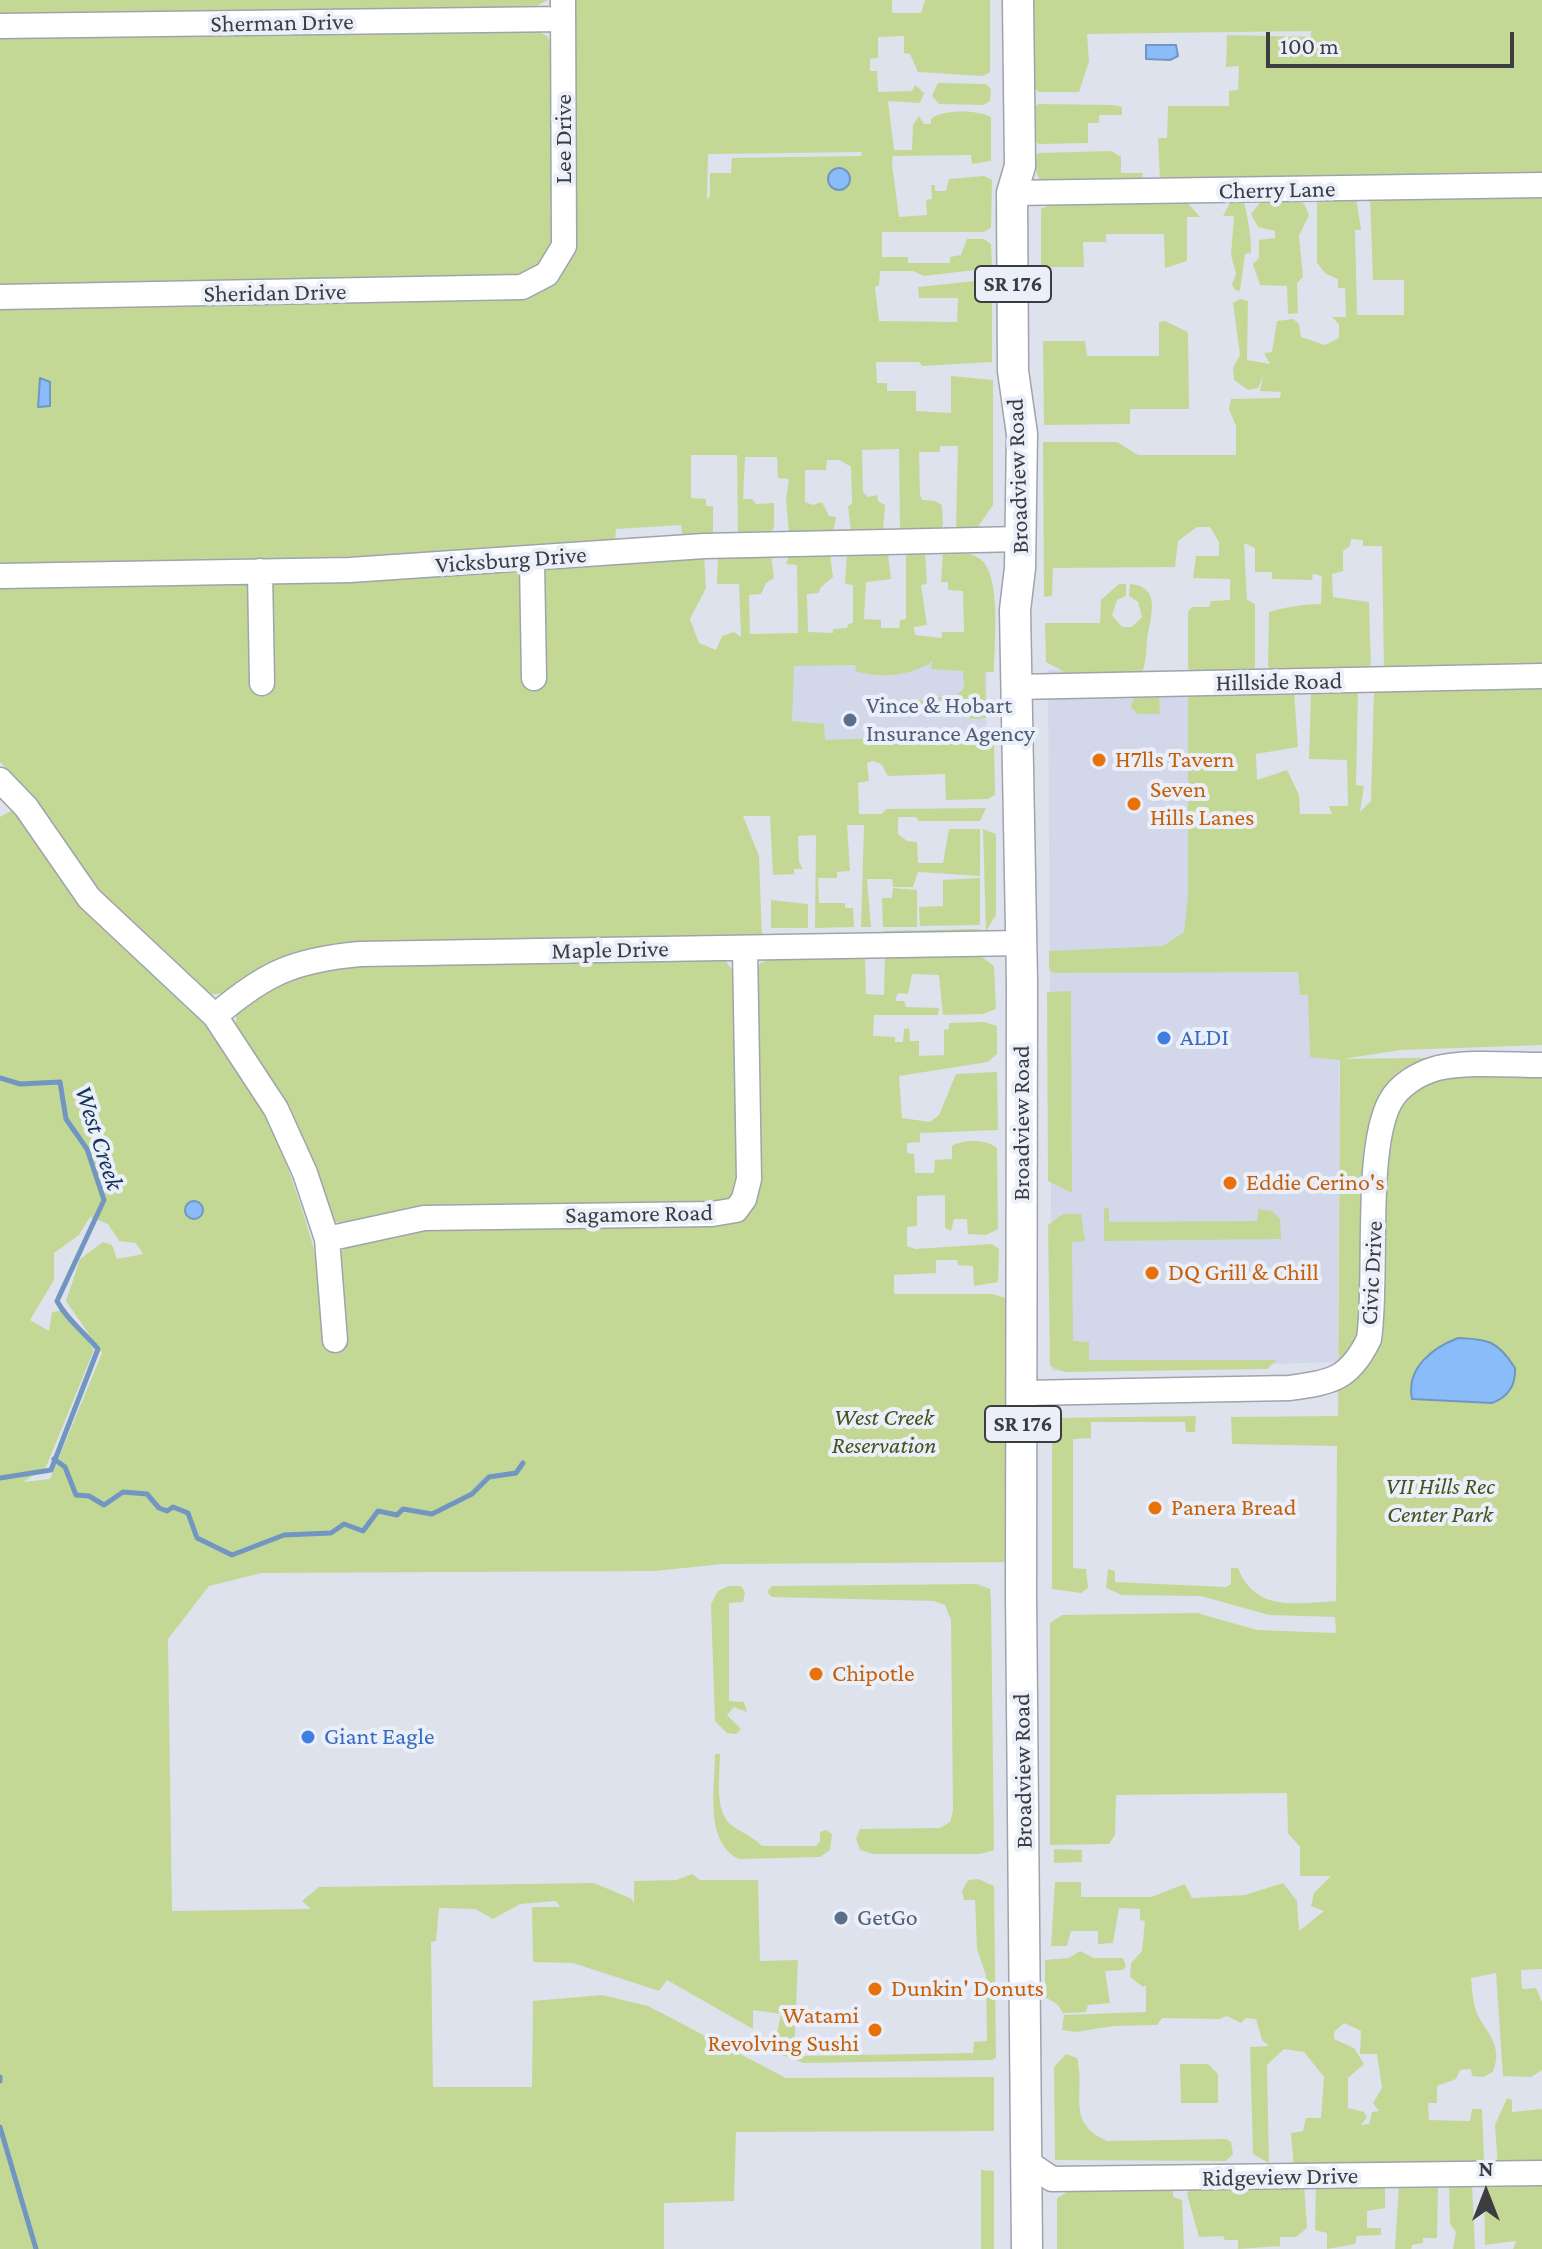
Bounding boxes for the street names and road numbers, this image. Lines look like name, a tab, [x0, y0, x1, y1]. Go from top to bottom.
street label: Sherman Drive	[210, 7, 354, 39]
street label: Lee Drive	[550, 94, 578, 184]
street label: Cherry Lane	[1218, 175, 1336, 205]
road number: SR 176	[975, 266, 1051, 302]
street label: Sheridan Drive	[203, 277, 347, 309]
street label: Broadview Road	[1001, 398, 1035, 554]
street label: Vicksburg Drive	[434, 540, 588, 580]
street label: Hillside Road	[1215, 666, 1343, 698]
street label: Maple Drive	[551, 935, 669, 965]
street label: Broadview Road	[1008, 1045, 1036, 1201]
street label: Sagamore Road	[565, 1198, 713, 1230]
street label: Civic Drive	[1355, 1220, 1389, 1326]
road number: SR 176	[985, 1406, 1061, 1442]
street label: Broadview Road	[1007, 1693, 1039, 1849]
street label: Ridgeview Drive	[1202, 2161, 1358, 2193]

